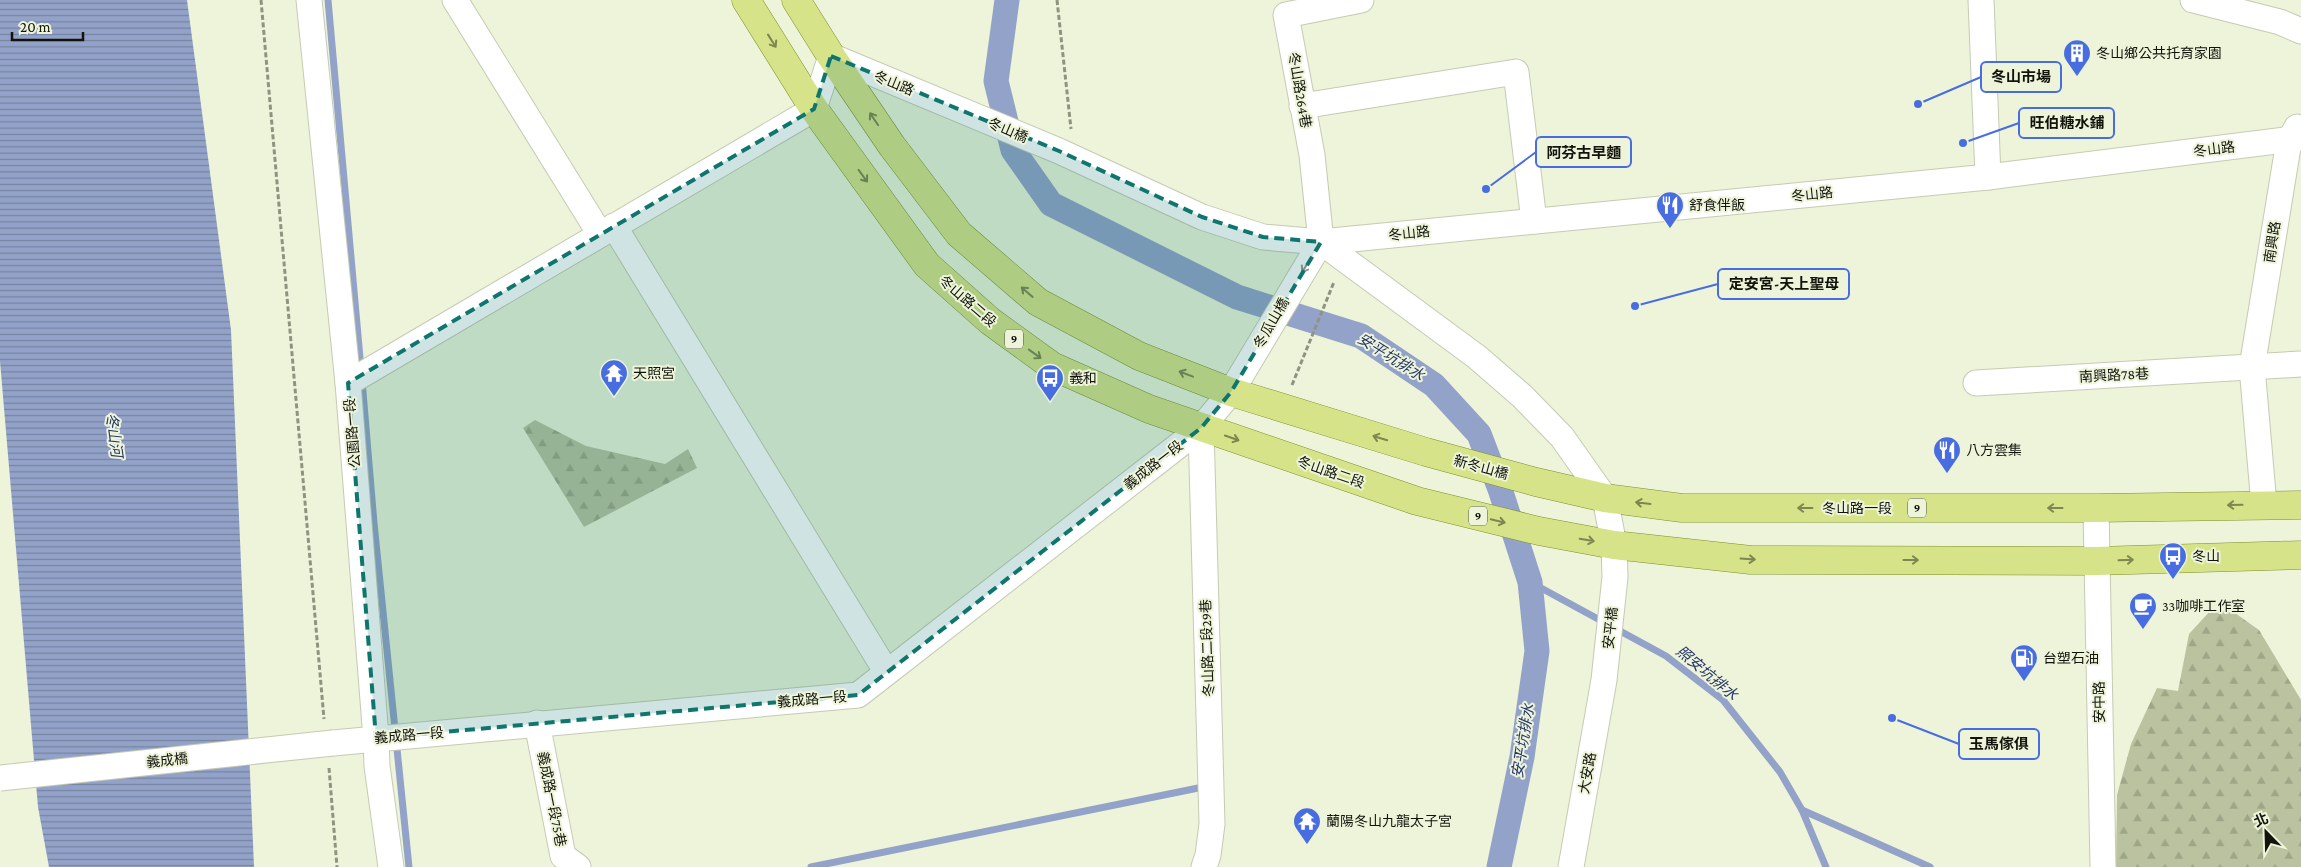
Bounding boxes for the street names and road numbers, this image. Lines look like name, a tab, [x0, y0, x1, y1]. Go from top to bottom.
street label: 冬山路264巷	[1285, 51, 1315, 129]
street label: 冬山路	[872, 68, 916, 98]
street label: 冬山橋	[986, 114, 1030, 146]
street label: 冬山路	[2192, 139, 2236, 159]
street label: 冬山路	[1790, 184, 1834, 204]
street label: 南興路	[2261, 220, 2283, 264]
street label: 冬山路	[1387, 223, 1431, 243]
street label: 冬山路二段	[936, 272, 1000, 330]
street label: 冬瓜山橋	[1250, 295, 1292, 351]
road number: 9	[1005, 329, 1023, 348]
street label: 南興路78巷	[2079, 365, 2149, 385]
street label: 公園路一段	[341, 397, 363, 469]
street label: 義成路一段	[1120, 437, 1186, 493]
street label: 新冬山橋	[1452, 452, 1510, 482]
street label: 冬山路二段	[1295, 453, 1367, 491]
road number: 9	[1908, 498, 1926, 518]
street label: 冬山路一段	[1822, 500, 1892, 516]
road number: 9	[1469, 506, 1487, 526]
street label: 冬山路二段29巷	[1197, 599, 1217, 697]
street label: 安平橋	[1600, 606, 1620, 650]
street label: 安中路	[2091, 681, 2107, 723]
street label: 義成路一段	[776, 688, 848, 710]
street label: 義成路一段	[373, 724, 445, 746]
street label: 義成橋	[145, 750, 189, 770]
street label: 義成路一段75巷	[535, 750, 569, 848]
street label: 大安路	[1575, 751, 1599, 795]

